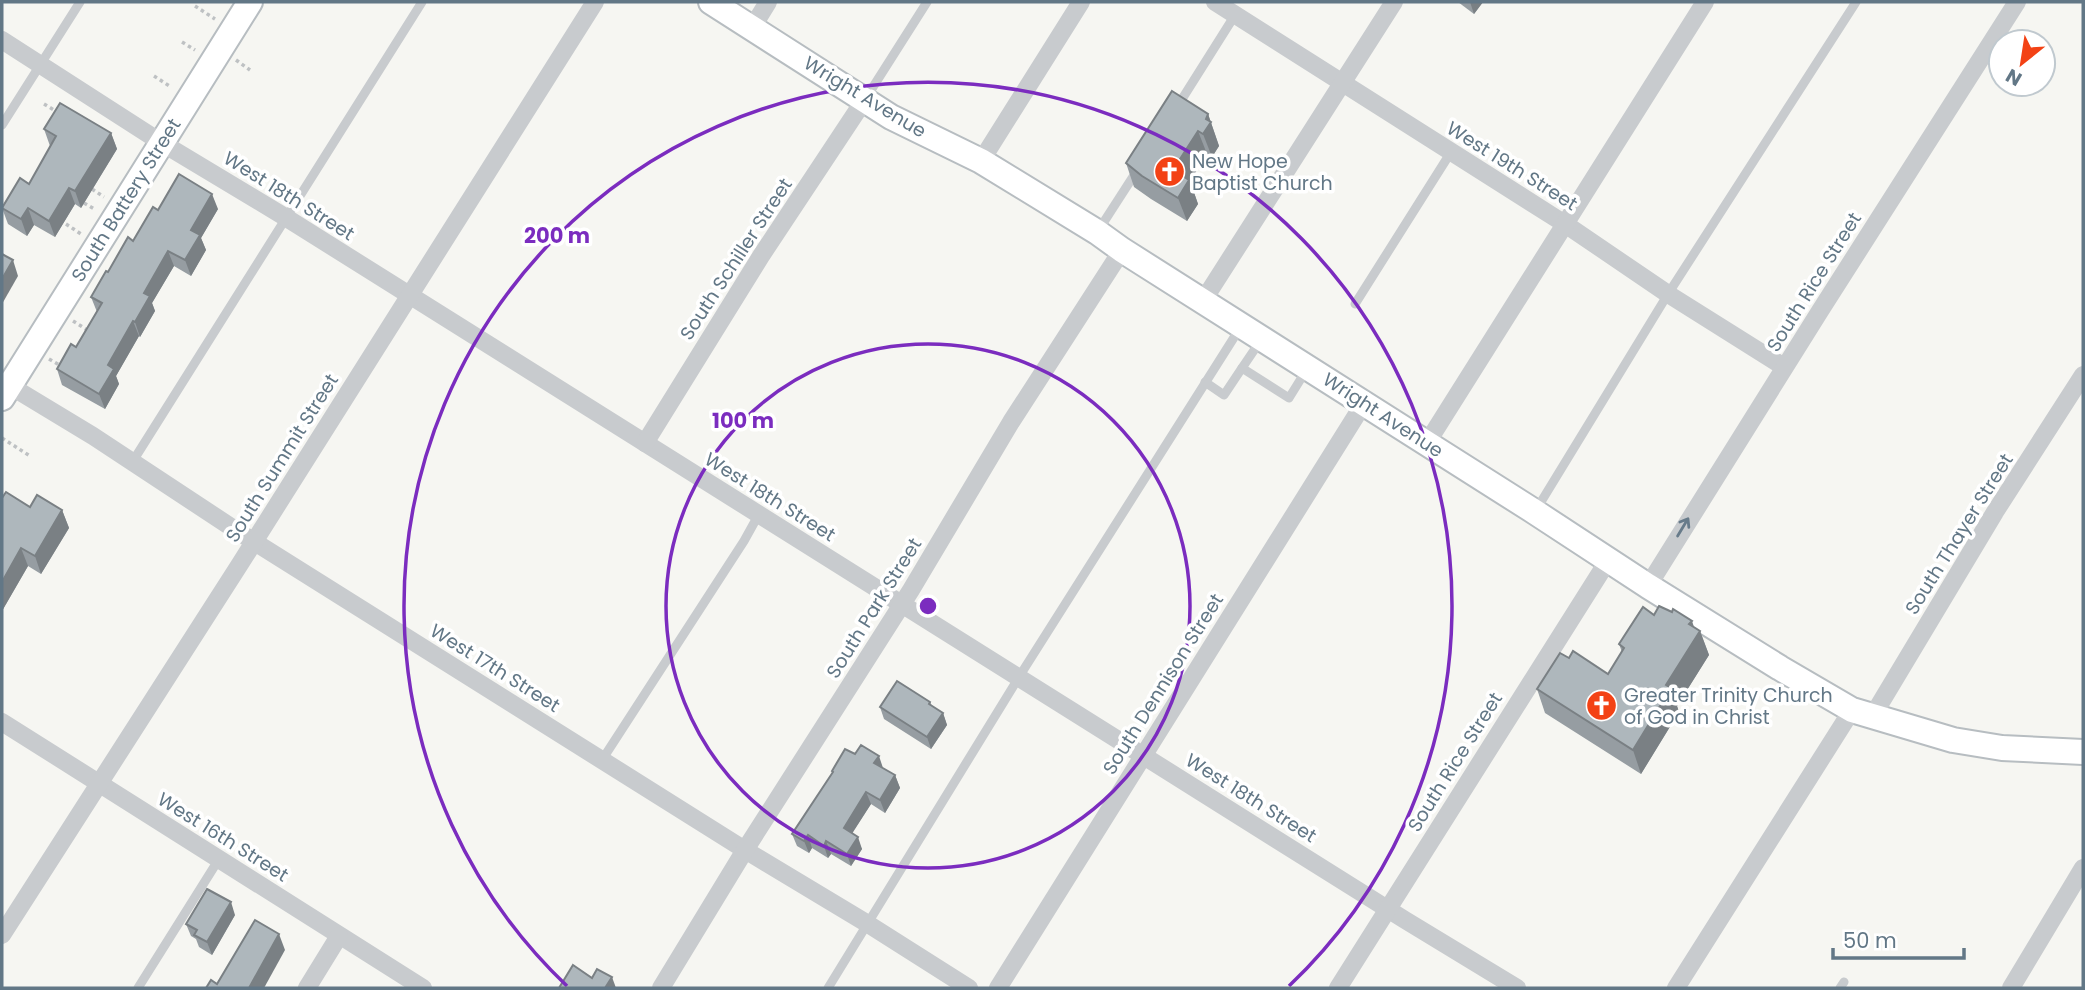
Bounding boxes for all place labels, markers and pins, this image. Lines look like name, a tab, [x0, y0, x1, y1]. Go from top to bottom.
place label: New Hope Baptist Church	[1192, 148, 1333, 197]
church icon: New Hope Baptist Church	[1152, 155, 1186, 189]
centre of rings	[916, 594, 940, 618]
place label: Greater Trinity Church of God in Christ	[1624, 682, 1833, 731]
church icon: Greater Trinity Church of God in Christ	[1584, 689, 1618, 723]

